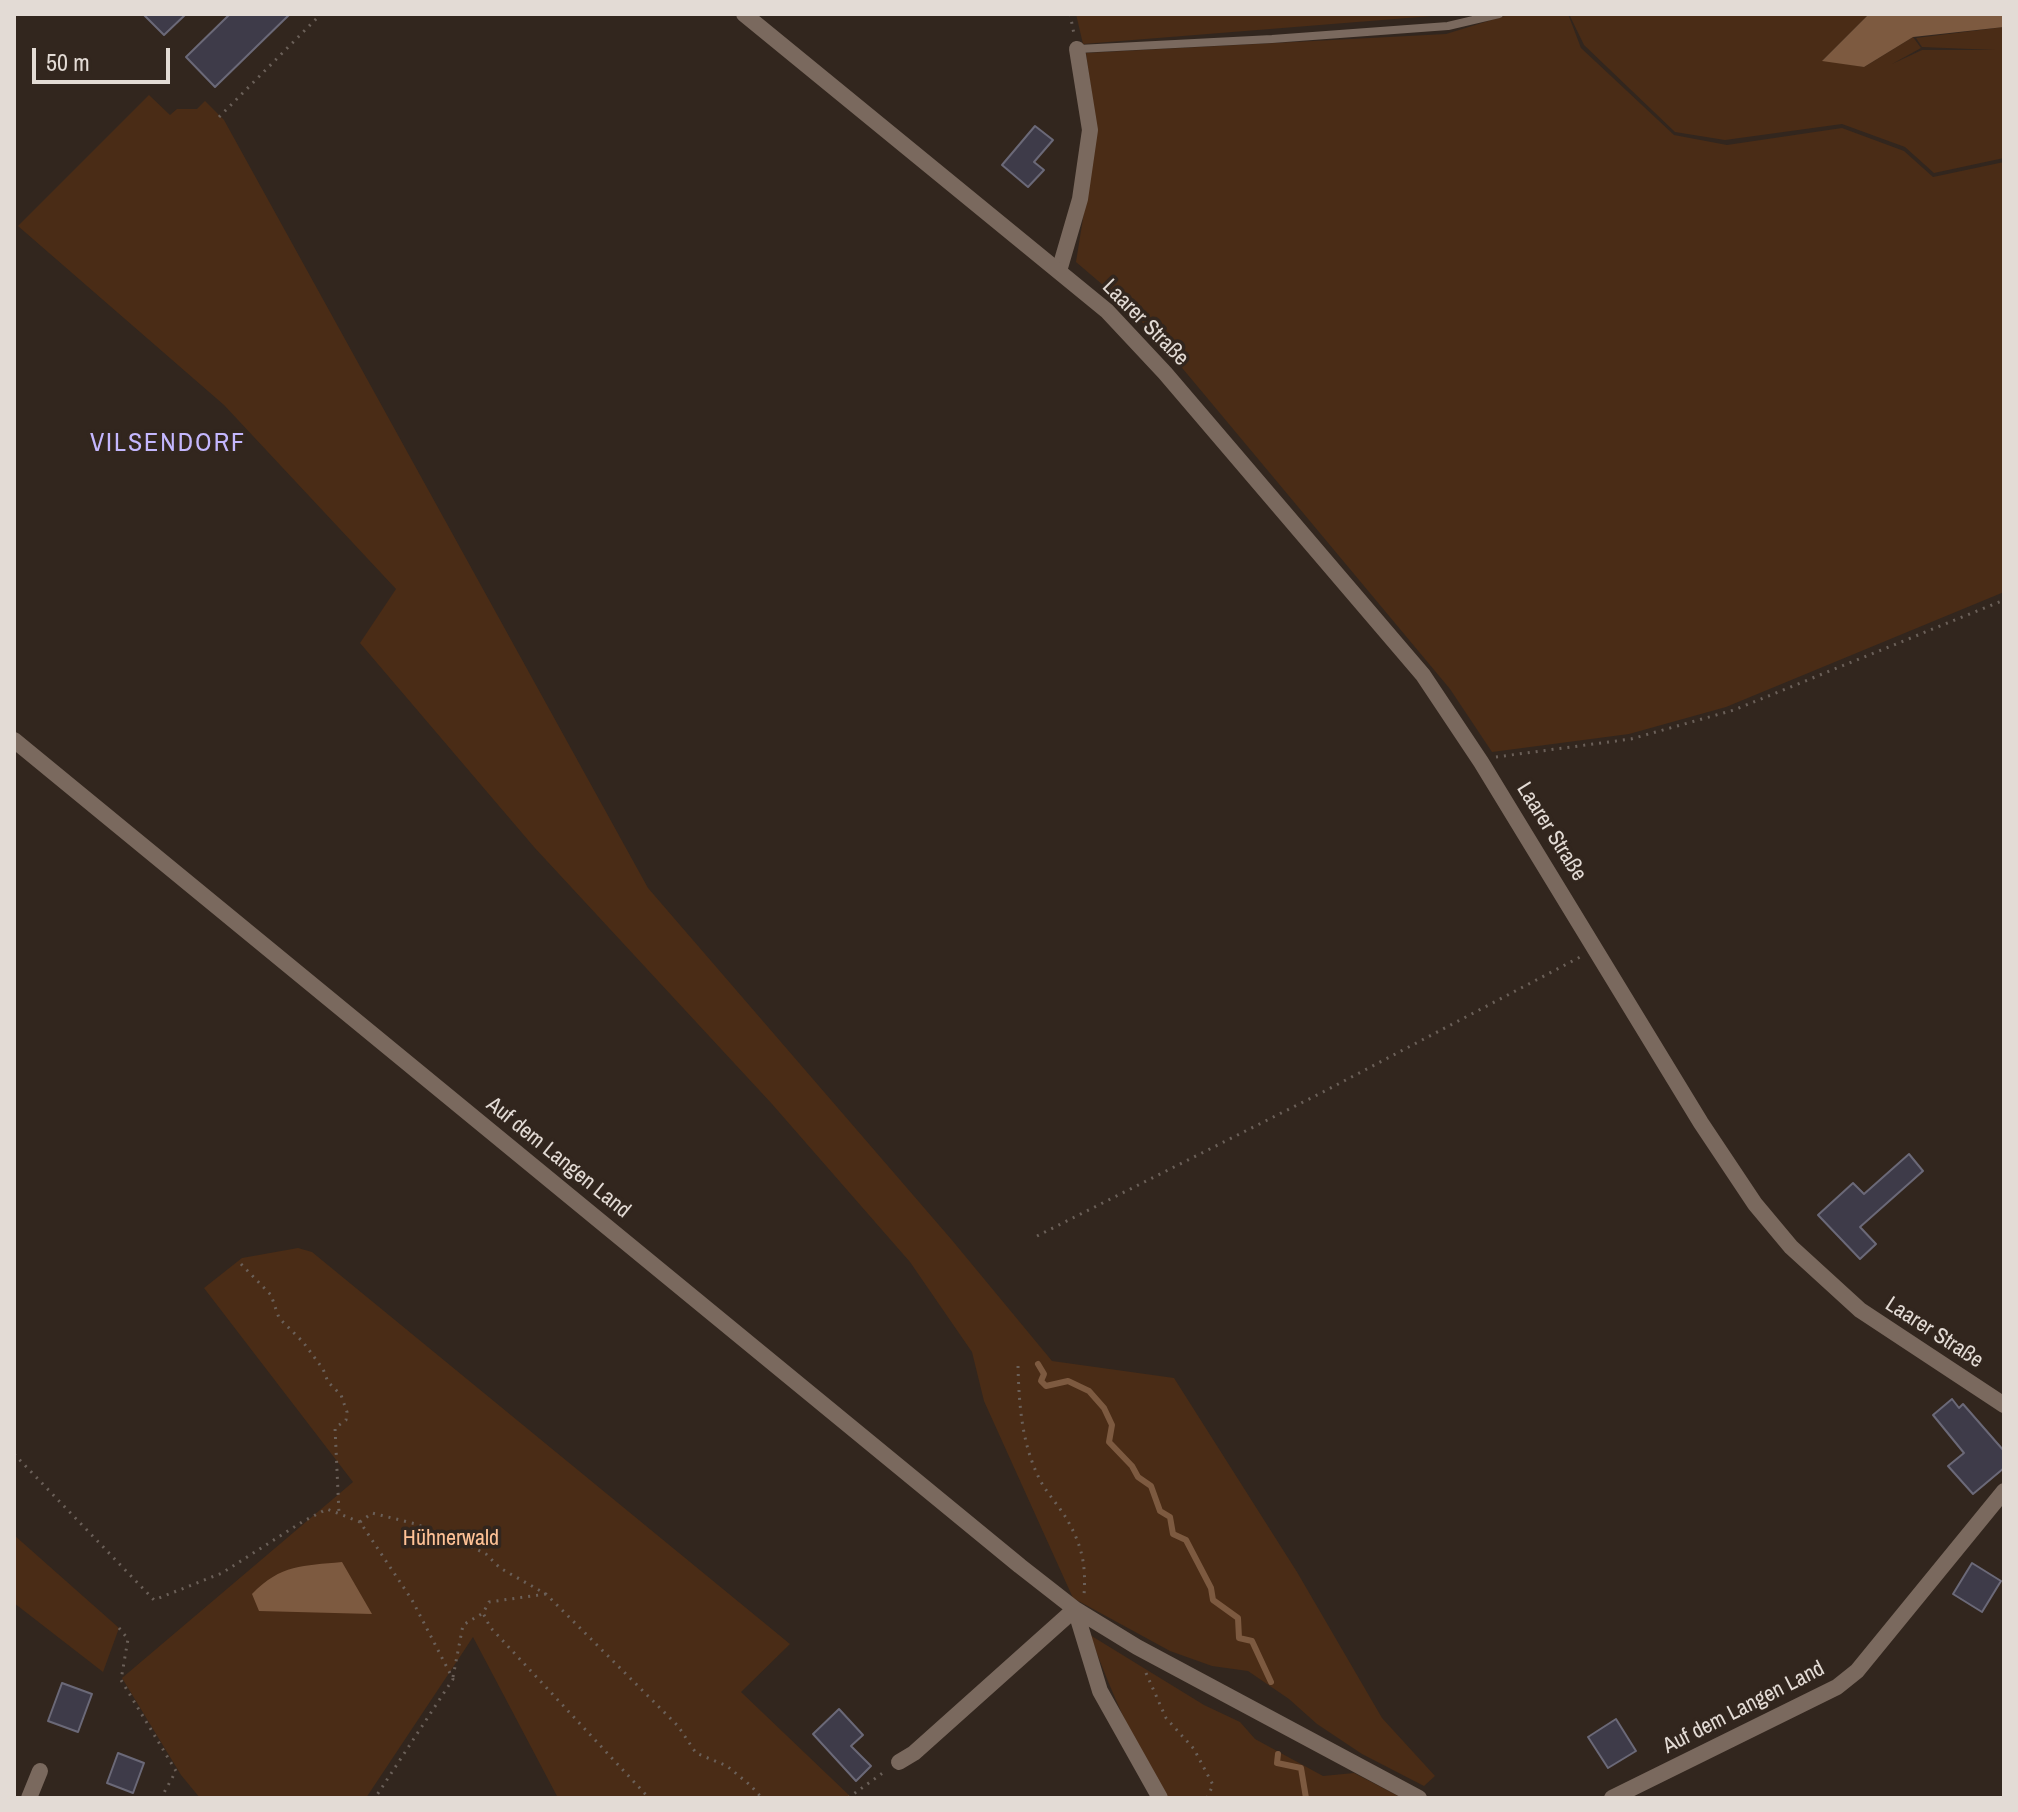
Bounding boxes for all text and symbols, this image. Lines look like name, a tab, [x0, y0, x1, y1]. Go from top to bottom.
scale bar	[36, 32, 174, 82]
text: 50 m	[46, 46, 90, 78]
street label: Laarer Straße	[1096, 274, 1194, 372]
district label: VILSENDORF	[90, 428, 246, 460]
street label: Laarer Straße	[1510, 778, 1592, 886]
street label: Auf dem Langen Land	[481, 1092, 635, 1224]
street label: Laarer Straße	[1880, 1292, 1988, 1374]
park label: Hühnerwald	[403, 1526, 499, 1552]
street label: Auf dem Langen Land	[1659, 1656, 1829, 1760]

